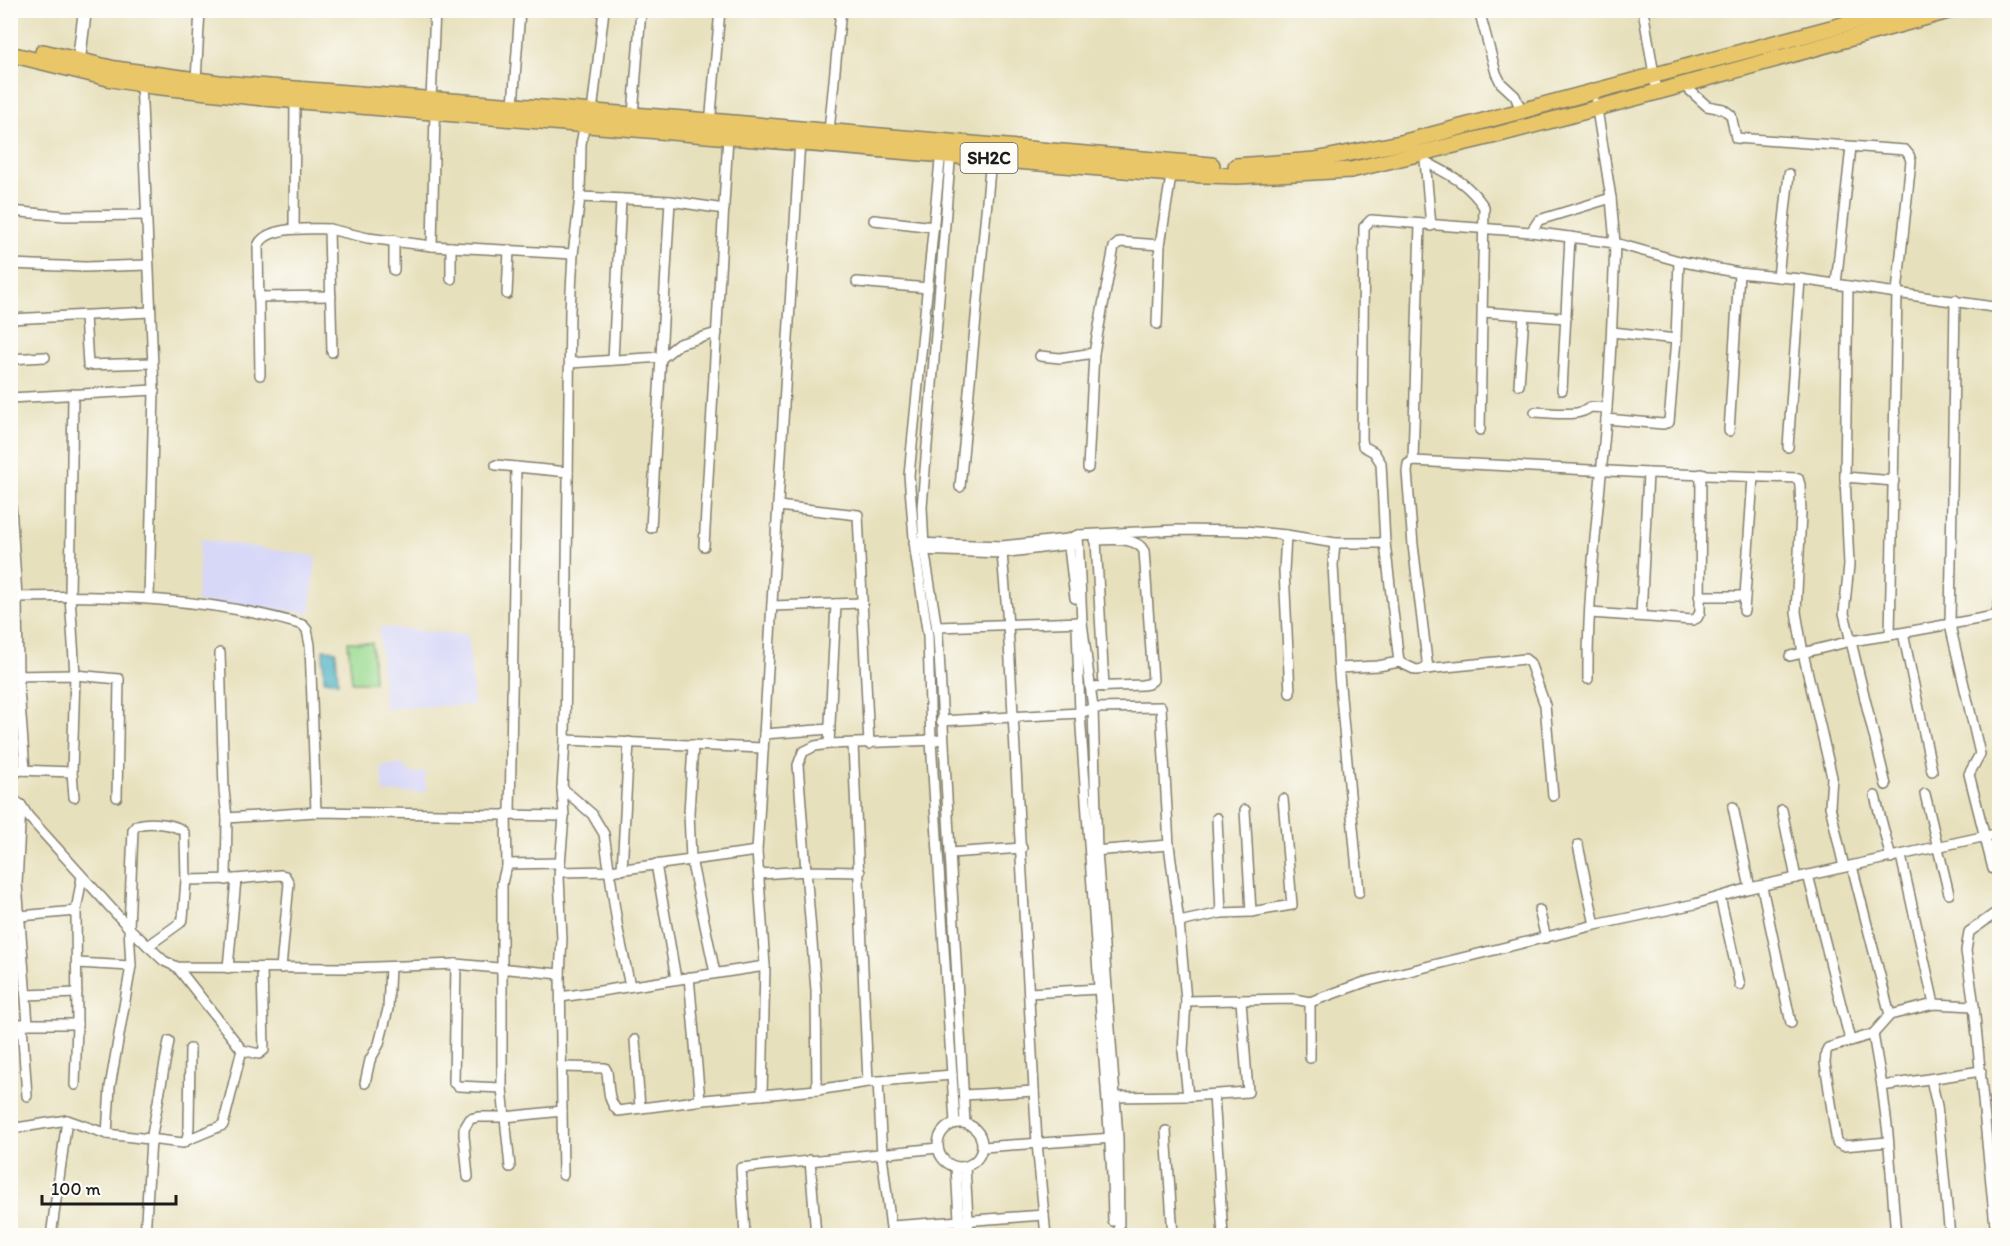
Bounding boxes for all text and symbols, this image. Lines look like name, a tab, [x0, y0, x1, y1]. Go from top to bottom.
road number: SH2C	[960, 143, 1018, 173]
scale bar	[42, 1168, 176, 1206]
text: 100 m	[51, 1178, 101, 1200]

